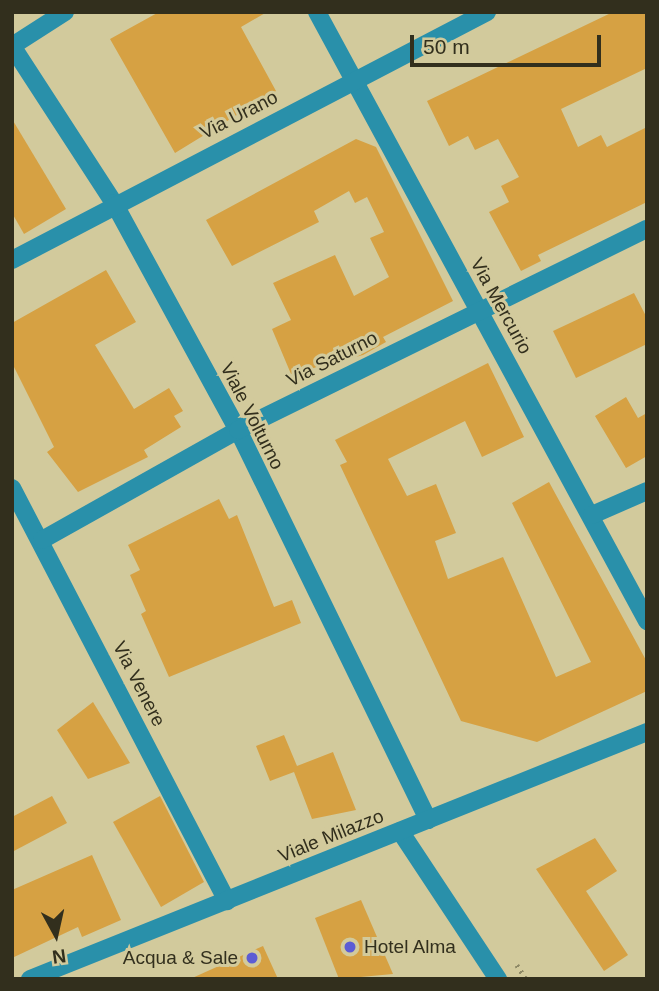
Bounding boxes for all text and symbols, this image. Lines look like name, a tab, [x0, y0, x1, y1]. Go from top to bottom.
scale bar	[414, 21, 605, 65]
text: 50 m	[423, 35, 470, 58]
street label: Via Urano	[196, 86, 282, 144]
street label: Via Mercurio	[465, 254, 537, 358]
street label: Via Saturno	[283, 326, 381, 392]
street label: Viale Volturno	[215, 359, 289, 473]
street label: Via Venere	[108, 638, 170, 730]
street label: Viale Milazzo	[275, 805, 387, 867]
north arrow	[21, 900, 91, 970]
place label: Hotel Alma	[364, 936, 457, 958]
marker: Hotel Alma	[342, 939, 358, 955]
text: N	[51, 945, 67, 968]
place label: Acqua & Sale	[123, 947, 238, 969]
marker: Acqua & Sale	[244, 950, 260, 966]

